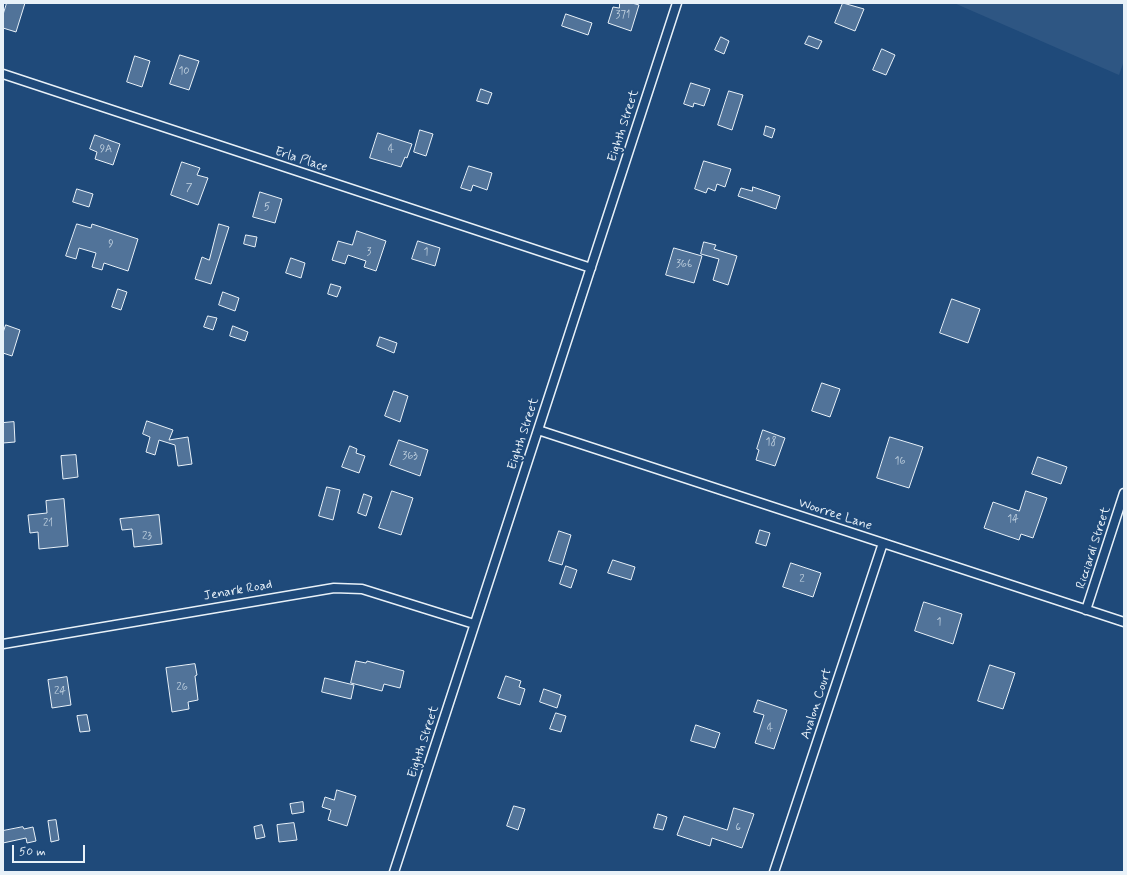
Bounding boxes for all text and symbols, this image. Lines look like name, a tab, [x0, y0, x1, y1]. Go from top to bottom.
house number: 371	[616, 9, 630, 23]
house number: 10	[178, 65, 190, 79]
street label: Eighth Street	[605, 88, 643, 164]
house number: 9A	[100, 143, 112, 157]
house number: 4	[388, 143, 394, 157]
street label: Erla Place	[273, 144, 329, 176]
house number: 7	[186, 182, 192, 196]
house number: 5	[264, 201, 270, 215]
house number: 9	[108, 238, 114, 252]
house number: 3	[367, 246, 371, 260]
house number: 1	[424, 246, 428, 260]
house number: 366	[676, 258, 692, 272]
street label: Eighth Street	[505, 396, 543, 472]
house number: 18	[766, 436, 776, 450]
house number: 363	[402, 450, 418, 464]
house number: 16	[895, 455, 905, 469]
street label: Woorree Lane	[796, 496, 874, 534]
street label: Ricciardi Street	[1073, 505, 1115, 591]
house number: 14	[1007, 513, 1019, 527]
house number: 21	[43, 517, 53, 531]
house number: 23	[142, 530, 152, 544]
house number: 2	[799, 573, 805, 587]
street label: Jenark Road	[202, 577, 274, 605]
house number: 1	[937, 616, 941, 630]
street label: Avalon Court	[798, 667, 836, 741]
house number: 26	[176, 681, 188, 695]
house number: 24	[54, 685, 66, 699]
street label: Eighth Street	[405, 704, 443, 780]
house number: 4	[767, 722, 773, 736]
house number: 6	[735, 821, 741, 835]
scale bar	[14, 837, 87, 863]
text: 50 m	[19, 844, 46, 860]

